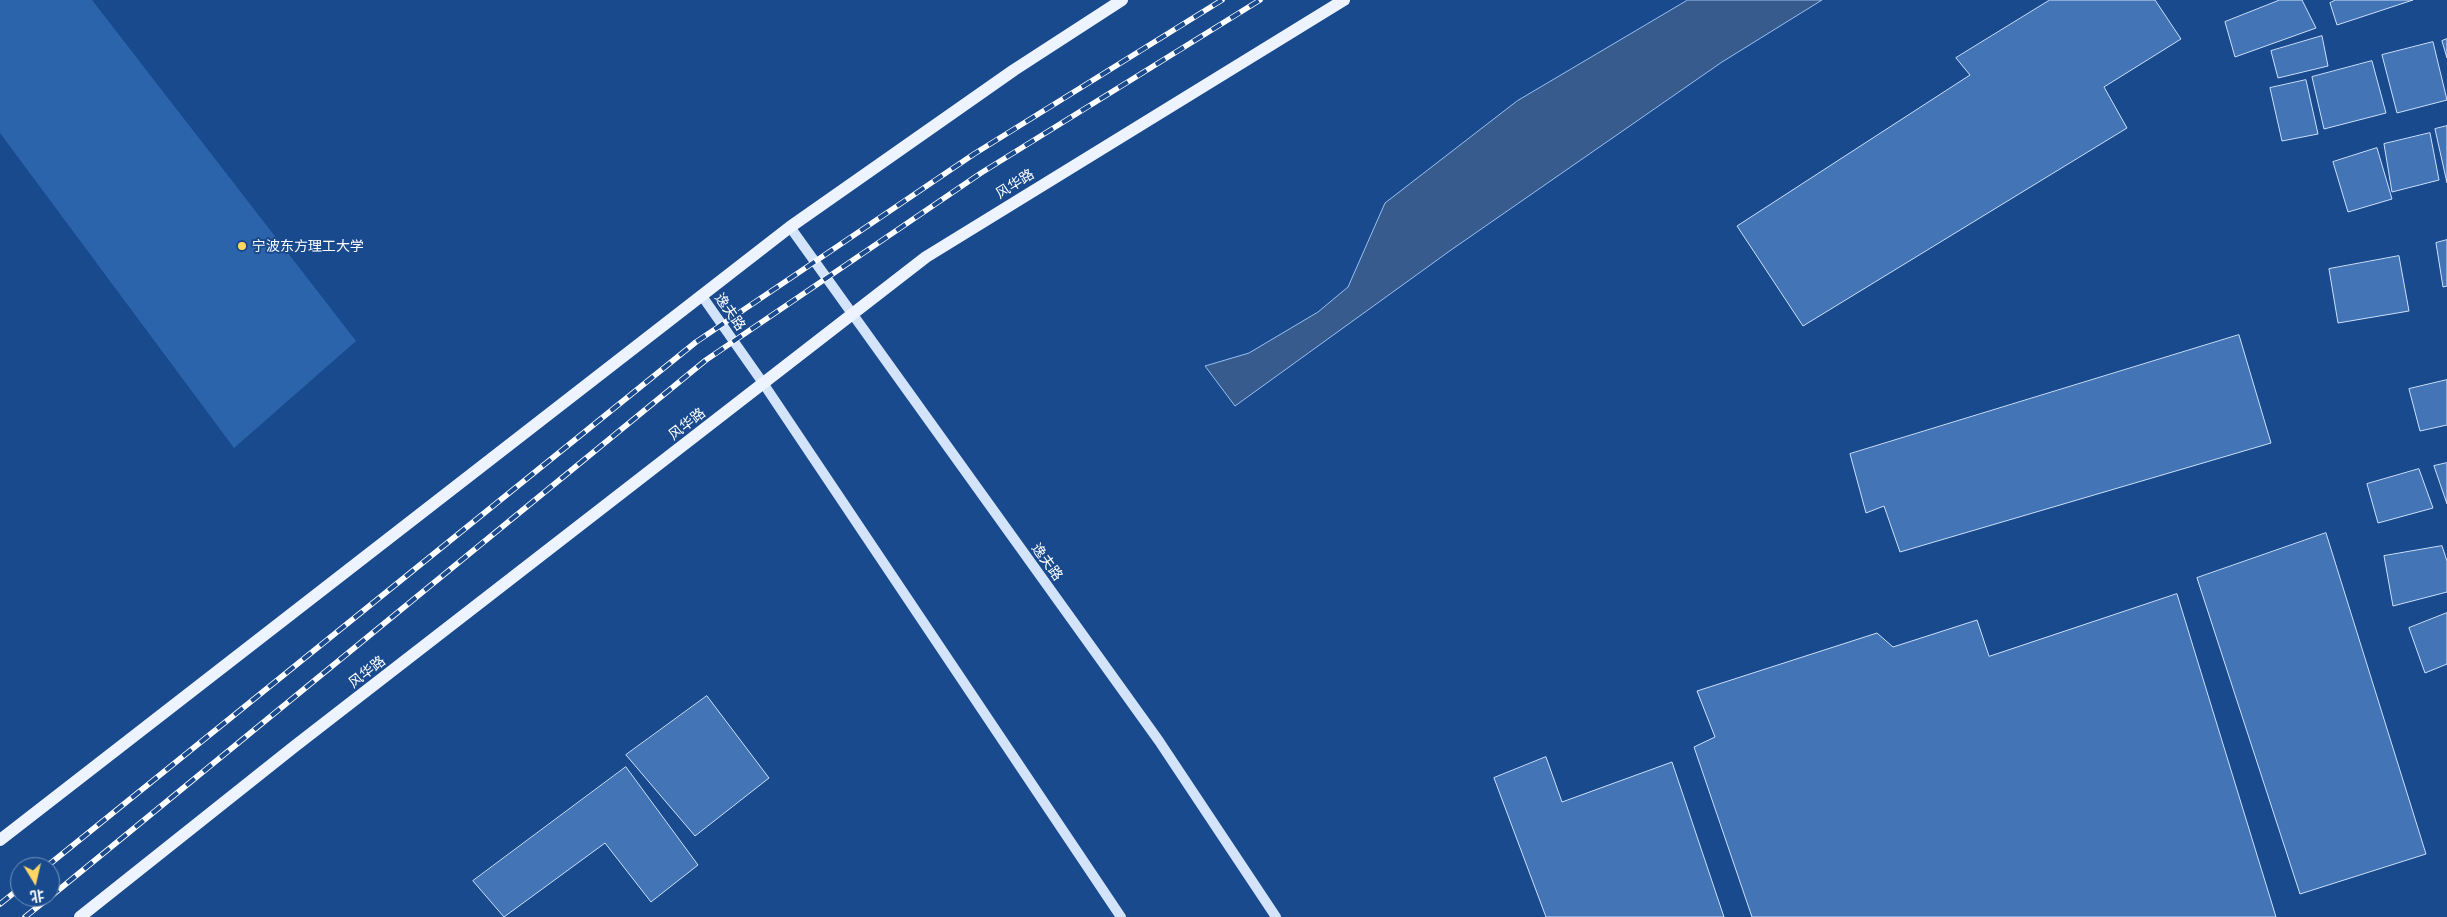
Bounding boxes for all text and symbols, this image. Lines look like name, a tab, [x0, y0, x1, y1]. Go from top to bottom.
street label: 风华路	[993, 166, 1037, 202]
place label: 宁波东方理工大学	[252, 238, 364, 254]
marker: 宁波东方理工大学	[236, 240, 248, 252]
street label: 逸夫路	[711, 290, 749, 334]
street label: 风华路	[665, 404, 709, 444]
street label: 逸夫路	[1028, 540, 1066, 584]
street label: 风华路	[345, 652, 389, 692]
north arrow	[10, 857, 60, 907]
text: 北	[29, 887, 46, 906]

